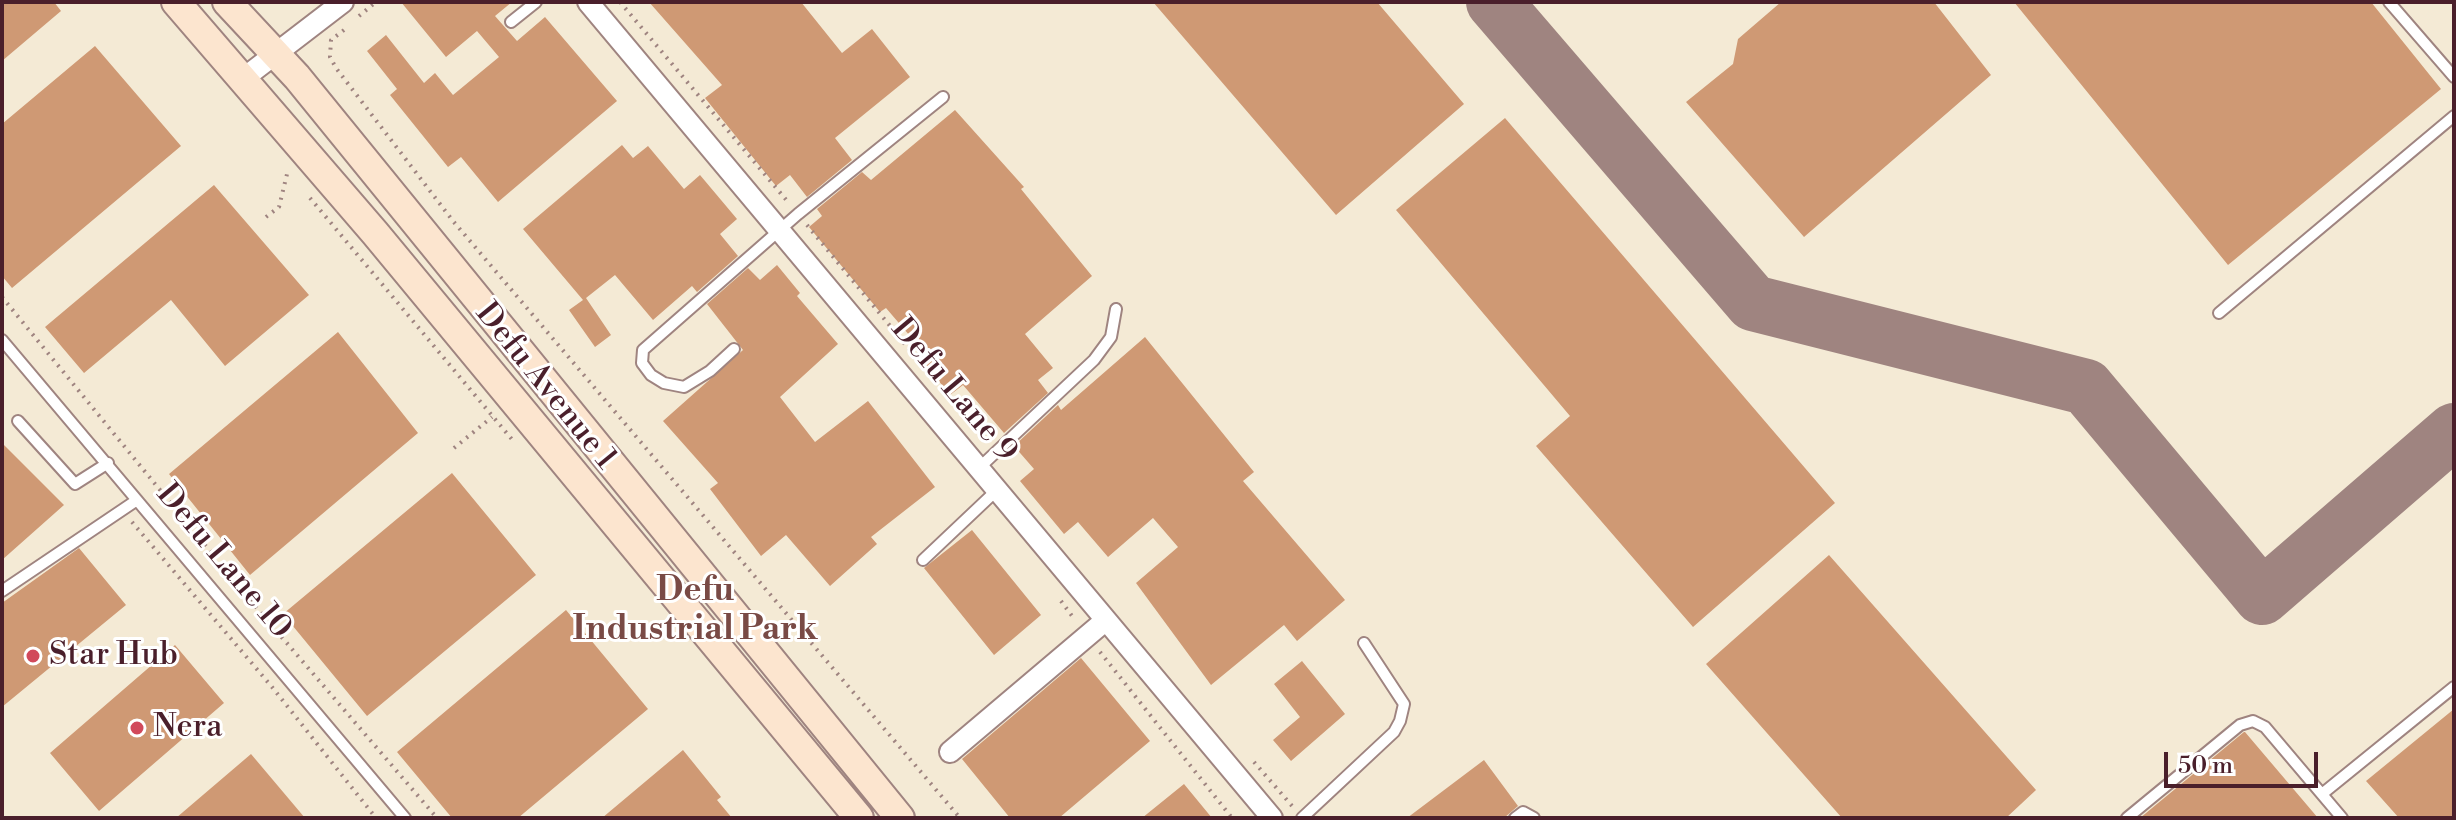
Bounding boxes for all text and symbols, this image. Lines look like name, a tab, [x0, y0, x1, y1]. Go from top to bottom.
street label: Defu Avenue 1	[466, 296, 624, 478]
street label: Defu Lane 9	[882, 311, 1024, 471]
street label: Defu Lane 10	[147, 477, 299, 647]
district label: Defu Industrial Park	[572, 572, 818, 652]
place label: Star Hub	[49, 637, 178, 675]
marker: Star Hub	[24, 647, 42, 665]
place label: Nera	[153, 709, 222, 747]
marker: Nera	[128, 719, 146, 737]
scale bar	[2168, 736, 2322, 786]
text: 50 m	[2178, 751, 2233, 781]

